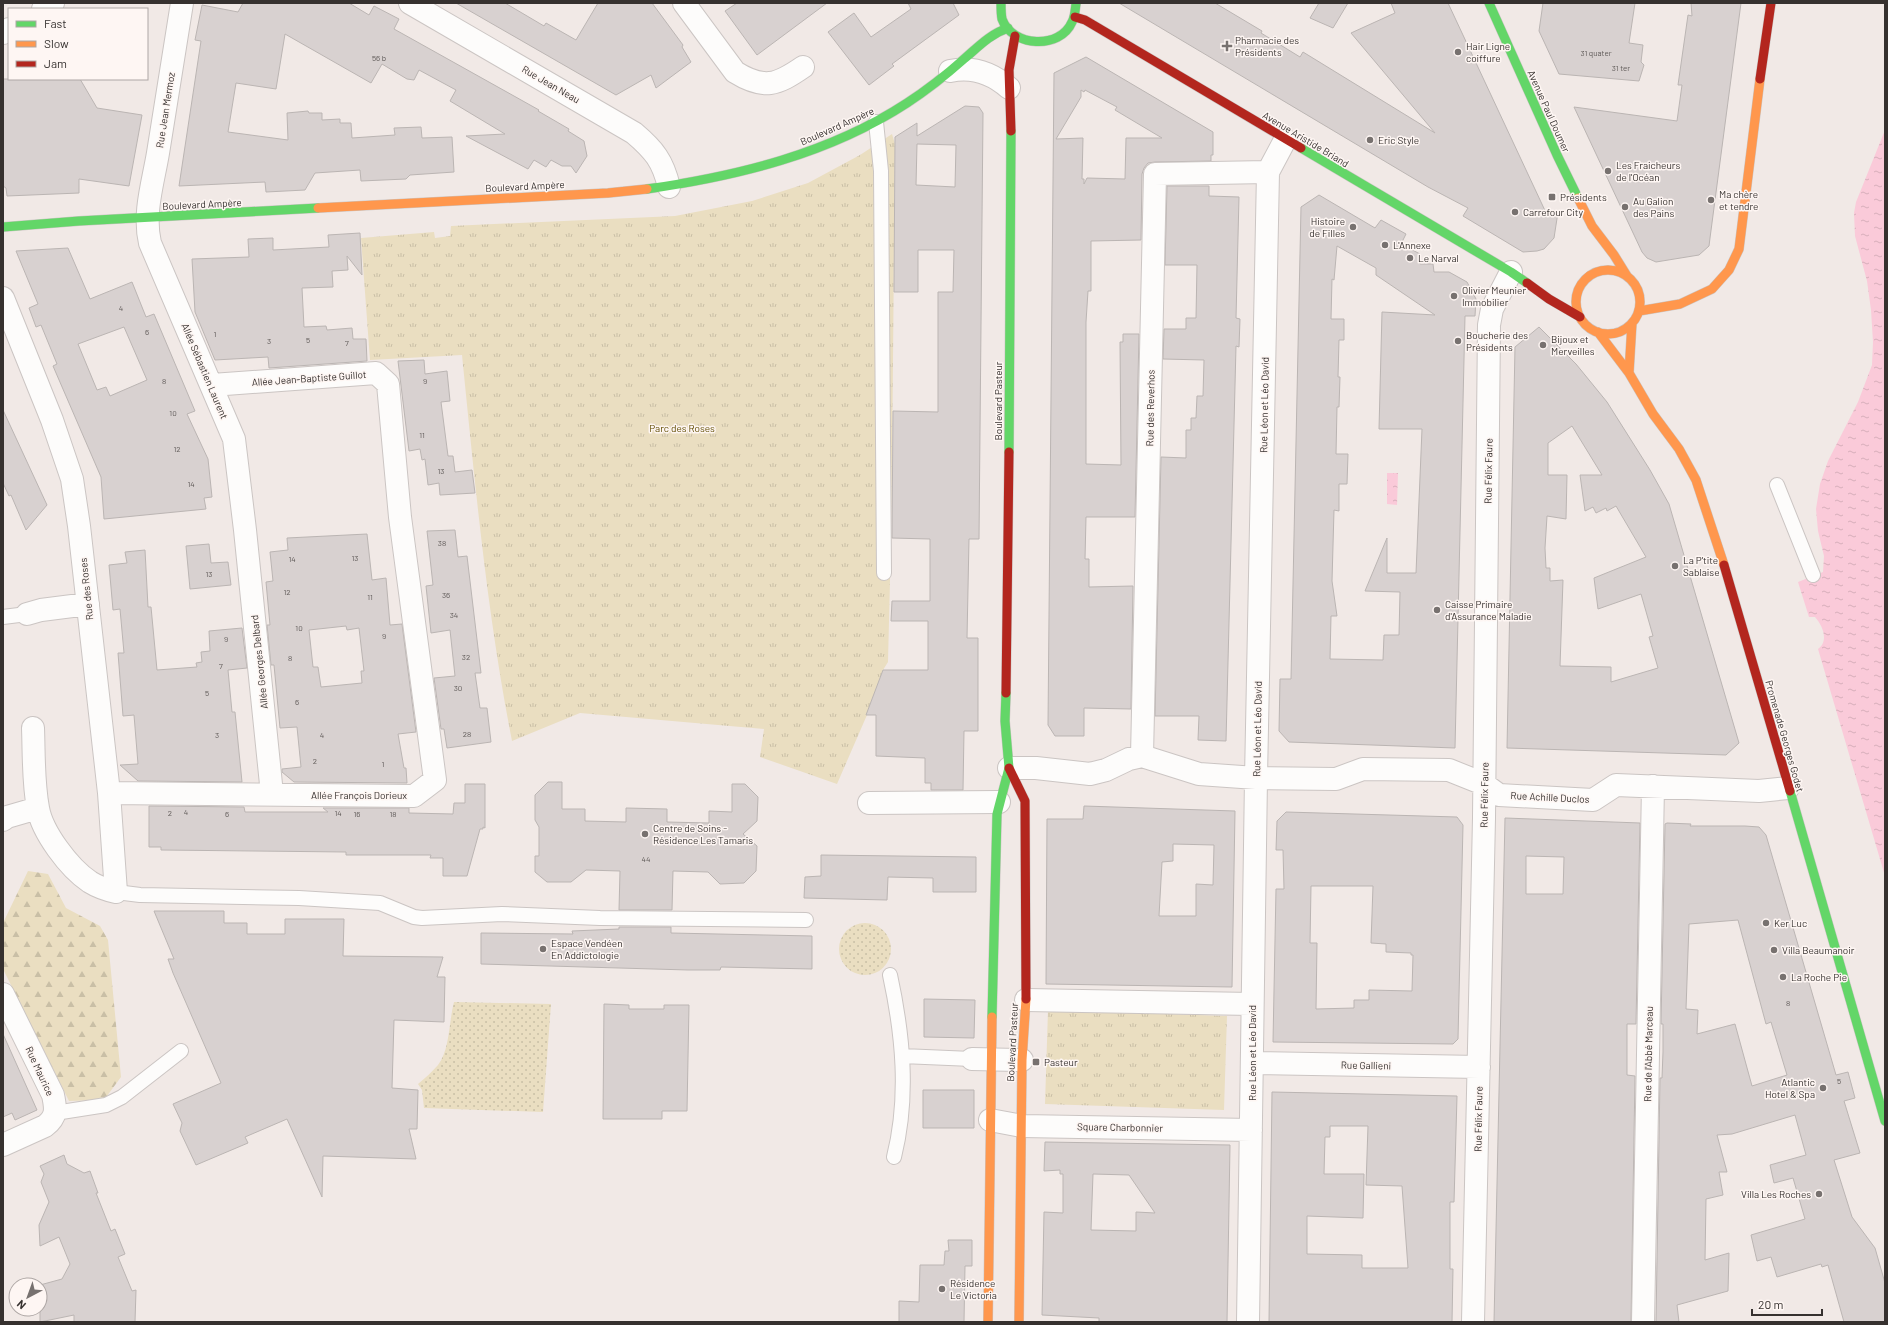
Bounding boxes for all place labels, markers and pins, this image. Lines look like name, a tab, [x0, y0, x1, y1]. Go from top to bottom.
place label: Pharmacie des Présidents	[1235, 34, 1299, 58]
place label: Hair Ligne coiffure	[1466, 40, 1510, 64]
marker: Pharmacie des Présidents	[1222, 41, 1232, 51]
marker: Hair Ligne coiffure	[1453, 47, 1463, 57]
place label: Eric Style	[1378, 134, 1419, 146]
marker: Eric Style	[1365, 135, 1375, 145]
place label: Les Fraicheurs de l'Océan	[1616, 159, 1680, 183]
marker: Les Fraicheurs de l'Océan	[1603, 166, 1613, 176]
place label: Ma chère et tendre	[1719, 188, 1758, 212]
place label: Présidents	[1560, 191, 1607, 203]
marker: Présidents	[1547, 192, 1557, 202]
place label: Au Galion des Pains	[1633, 195, 1674, 219]
marker: Ma chère et tendre	[1706, 195, 1716, 205]
marker: Au Galion des Pains	[1620, 202, 1630, 212]
place label: Carrefour City	[1523, 206, 1583, 218]
marker: Carrefour City	[1510, 207, 1520, 217]
place label: Histoire de Filles	[1309, 215, 1345, 239]
marker: Histoire de Filles	[1348, 222, 1358, 232]
place label: L'Annexe	[1393, 239, 1431, 251]
marker: L'Annexe	[1380, 240, 1390, 250]
place label: Le Narval	[1418, 252, 1459, 264]
marker: Le Narval	[1405, 253, 1415, 263]
place label: Olivier Meunier Immobilier	[1462, 284, 1526, 308]
marker: Olivier Meunier Immobilier	[1449, 291, 1459, 301]
place label: Boucherie des Présidents	[1466, 329, 1528, 353]
place label: Bijoux et Merveilles	[1551, 333, 1595, 357]
marker: Boucherie des Présidents	[1453, 336, 1463, 346]
marker: Bijoux et Merveilles	[1538, 340, 1548, 350]
place label: La P'tite Sablaise	[1683, 554, 1720, 578]
marker: La P'tite Sablaise	[1670, 561, 1680, 571]
place label: Caisse Primaire d'Assurance Maladie	[1445, 598, 1532, 622]
marker: Caisse Primaire d'Assurance Maladie	[1432, 605, 1442, 615]
place label: Centre de Soins - Résidence Les Tamaris	[653, 822, 753, 846]
marker: Centre de Soins - Résidence Les Tamaris	[640, 829, 650, 839]
place label: Ker Luc	[1774, 917, 1807, 929]
marker: Ker Luc	[1761, 918, 1771, 928]
place label: Espace Vendéen En Addictologie	[551, 937, 623, 961]
marker: Espace Vendéen En Addictologie	[538, 944, 548, 954]
place label: Villa Beaumanoir	[1782, 944, 1855, 956]
marker: Villa Beaumanoir	[1769, 945, 1779, 955]
place label: La Roche Pie	[1791, 971, 1847, 983]
marker: La Roche Pie	[1778, 972, 1788, 982]
place label: Pasteur	[1044, 1056, 1078, 1068]
marker: Pasteur	[1031, 1057, 1041, 1067]
place label: Atlantic Hotel & Spa	[1765, 1076, 1815, 1100]
marker: Atlantic Hotel & Spa	[1818, 1083, 1828, 1093]
place label: Villa Les Roches	[1741, 1188, 1811, 1200]
marker: Villa Les Roches	[1814, 1189, 1824, 1199]
place label: Résidence Le Victoria	[950, 1277, 997, 1301]
marker: Résidence Le Victoria	[937, 1284, 947, 1294]

